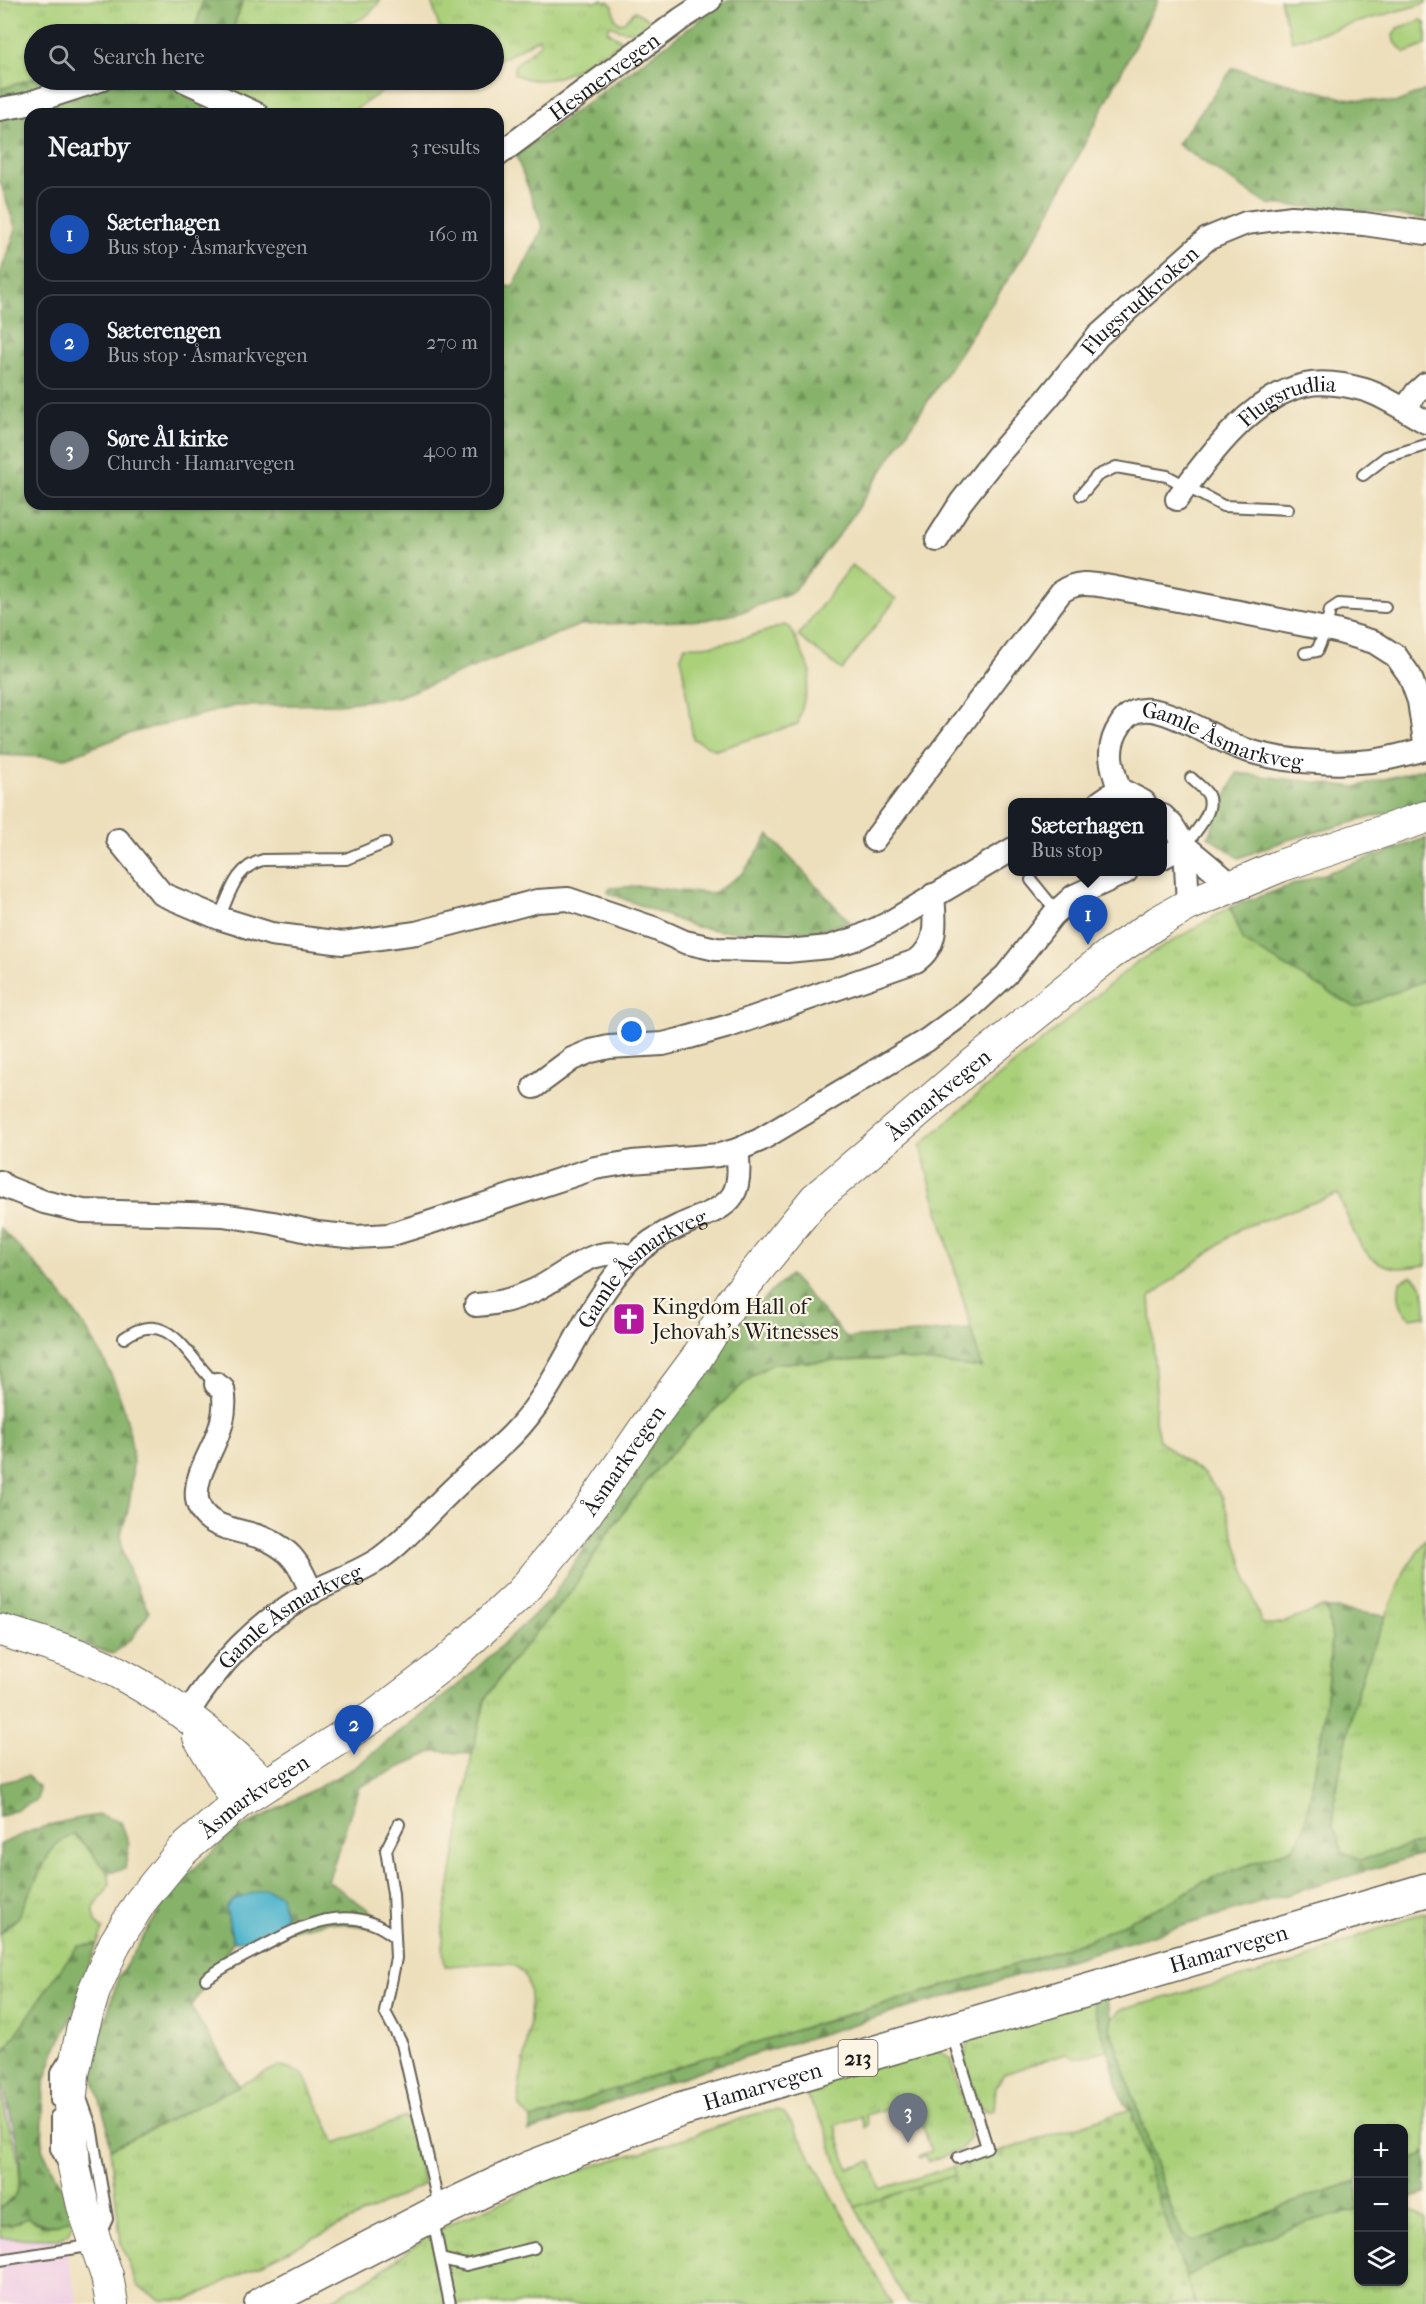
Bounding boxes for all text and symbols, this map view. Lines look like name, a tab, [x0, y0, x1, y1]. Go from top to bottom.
search box	[24, 24, 504, 90]
street label: Hesmervegen	[544, 27, 665, 127]
icon: search	[45, 41, 78, 74]
text: Search here	[93, 44, 205, 70]
text: Nearby	[48, 132, 130, 163]
text: 3 results	[411, 136, 480, 159]
text: Sæterhagen	[107, 210, 220, 236]
text: 1	[66, 223, 73, 246]
text: 160 m	[428, 223, 478, 246]
text: Bus stop · Åsmarkvegen	[107, 236, 308, 259]
street label: Flugsrudkroken	[1076, 240, 1205, 361]
text: Sæterengen	[107, 318, 221, 344]
text: 2	[64, 331, 75, 354]
text: 270 m	[426, 331, 478, 354]
text: Bus stop · Åsmarkvegen	[107, 344, 308, 367]
street label: Flugsrudlia	[1233, 371, 1338, 433]
text: Søre Ål kirke	[107, 426, 228, 452]
text: 3	[65, 439, 74, 462]
text: 400 m	[423, 439, 478, 462]
text: Church · Hamarvegen	[107, 452, 295, 475]
street label: Gamle Åsmarkveg	[1141, 697, 1305, 775]
popup	[1008, 798, 1167, 876]
text: Sæterhagen	[1031, 813, 1144, 839]
text: Bus stop	[1031, 839, 1103, 862]
pin: 1	[1068, 896, 1108, 945]
your location	[617, 1017, 646, 1046]
street label: Åsmarkvegen	[880, 1043, 996, 1147]
street label: Gamle Åsmarkveg	[572, 1204, 711, 1333]
place label: Kingdom Hall of Jehovah's Witnesses	[650, 1294, 839, 1345]
church icon: Kingdom Hall of Jehovah's Witnesses	[611, 1301, 647, 1337]
street label: Åsmarkvegen	[576, 1400, 671, 1521]
street label: Gamle Åsmarkveg	[213, 1559, 367, 1675]
pin: 2	[334, 1706, 374, 1755]
street label: Åsmarkvegen	[193, 1749, 314, 1845]
street label: Hamarvegen	[1166, 1919, 1291, 1979]
road number: 213	[838, 2040, 878, 2076]
street label: Hamarvegen	[700, 2057, 825, 2116]
pin: 3	[888, 2094, 928, 2143]
map controls	[1354, 2124, 1408, 2286]
button: +	[1354, 2124, 1408, 2178]
button: −	[1354, 2178, 1408, 2232]
button: layers	[1354, 2232, 1408, 2286]

